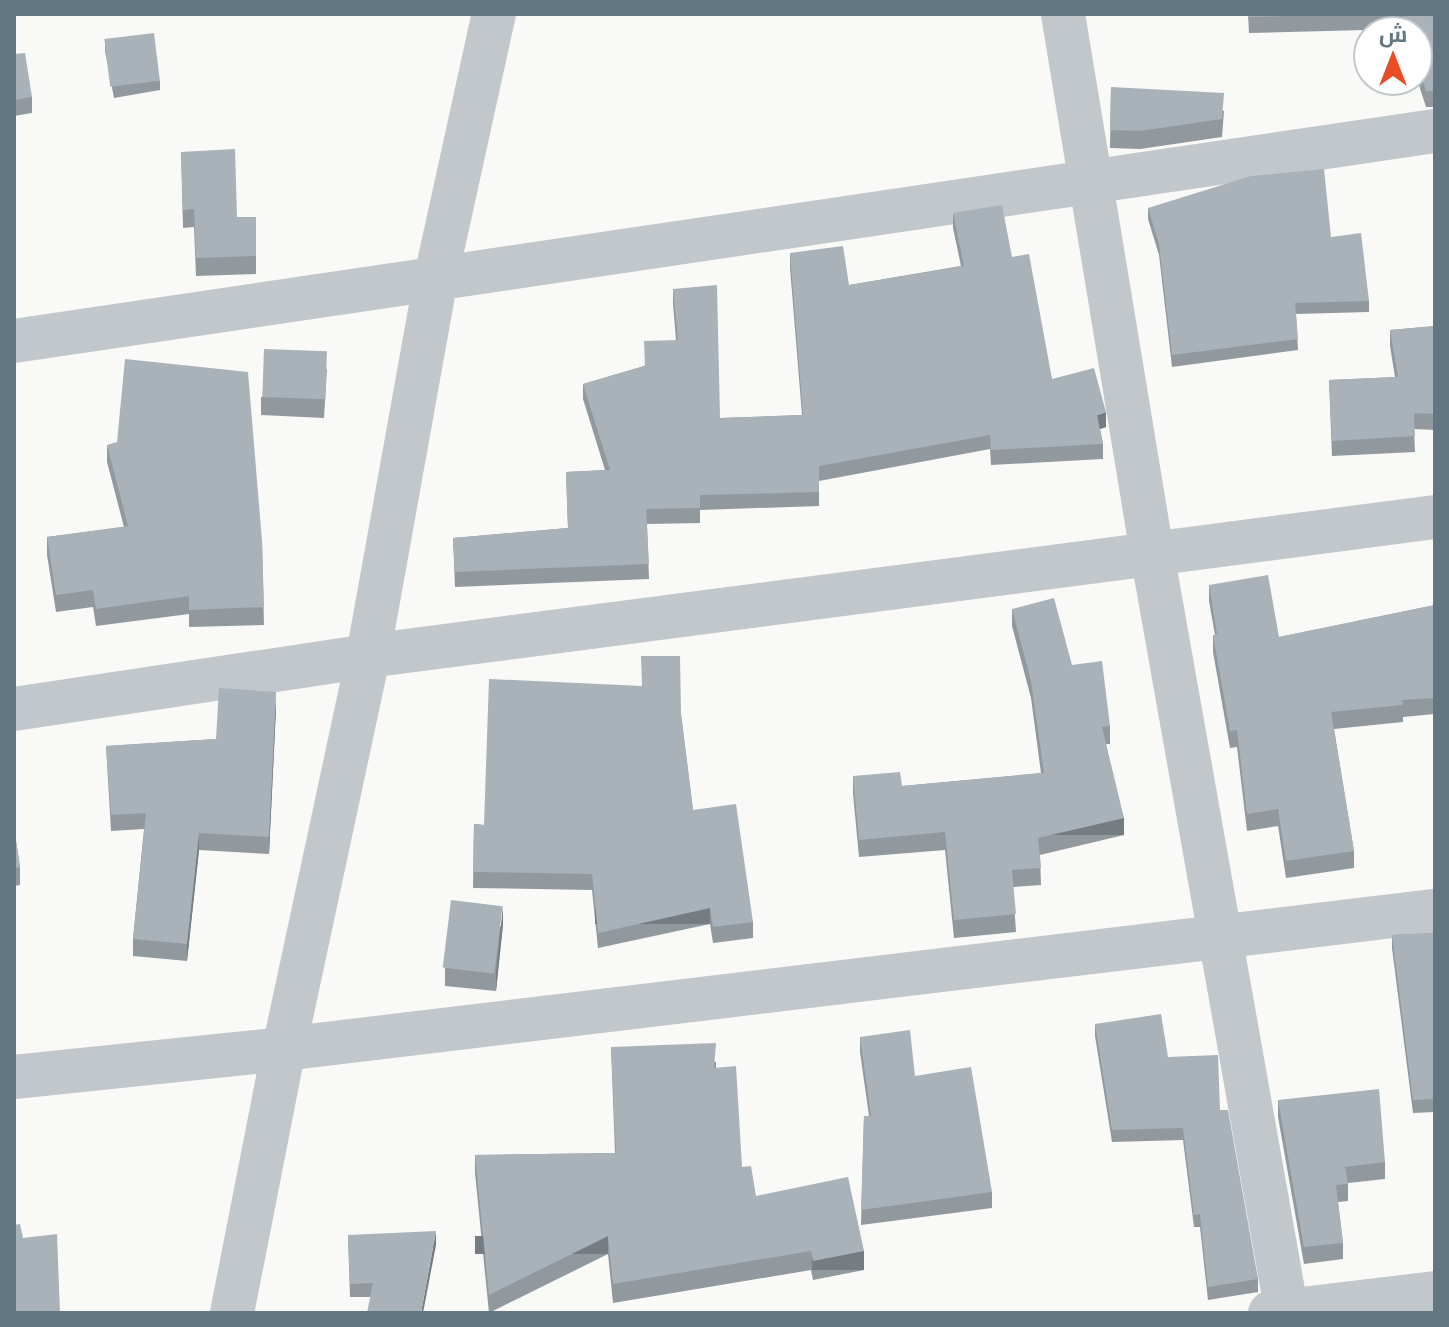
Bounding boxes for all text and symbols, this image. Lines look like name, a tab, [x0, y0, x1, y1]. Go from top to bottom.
north arrow	[1353, 16, 1433, 96]
text: ش	[1379, 21, 1407, 47]

